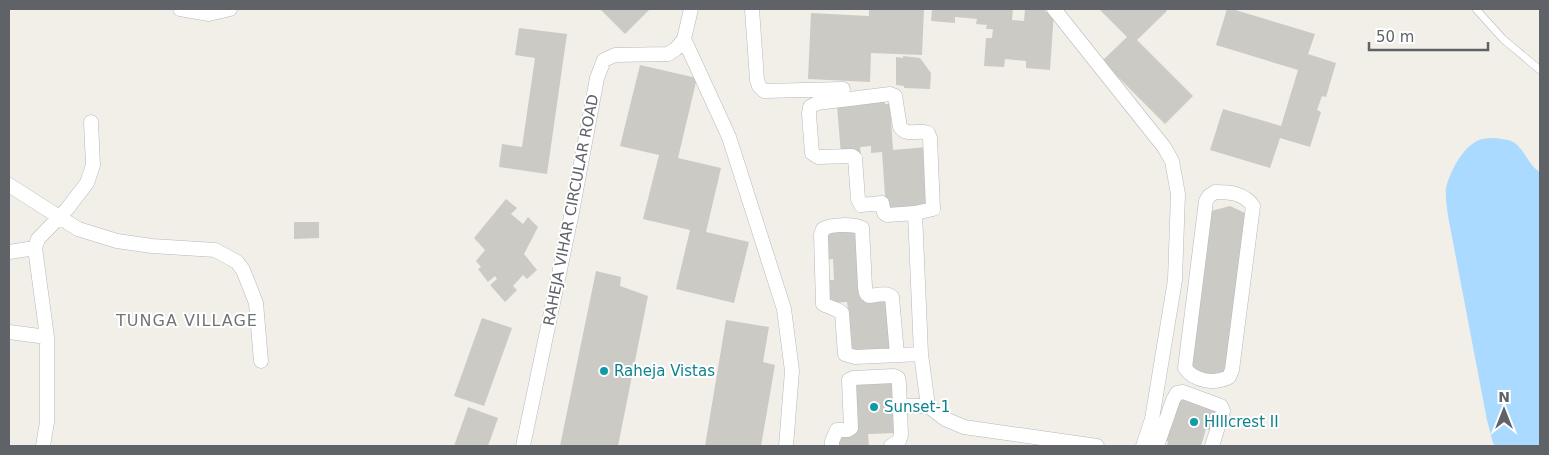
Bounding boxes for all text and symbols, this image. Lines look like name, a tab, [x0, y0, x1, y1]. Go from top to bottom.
scale bar	[1369, 20, 1488, 52]
text: 50 m	[1376, 28, 1414, 46]
street label: RAHEJA VIHAR CIRCULAR ROAD	[540, 93, 602, 327]
district label: TUNGA VILLAGE	[115, 311, 258, 330]
place label: Raheja Vistas	[614, 362, 715, 380]
marker: Raheja Vistas	[598, 365, 610, 377]
north arrow	[1479, 385, 1529, 435]
text: N	[1498, 389, 1510, 405]
place label: Sunset-1	[884, 398, 950, 416]
marker: Sunset-1	[868, 401, 880, 413]
place label: HIllcrest II	[1204, 413, 1279, 431]
marker: HIllcrest II	[1188, 416, 1200, 428]

